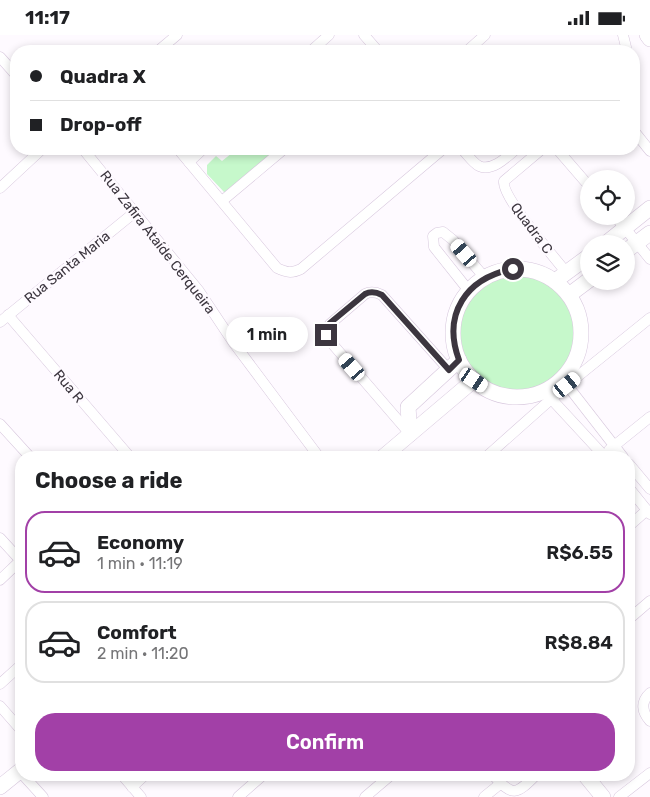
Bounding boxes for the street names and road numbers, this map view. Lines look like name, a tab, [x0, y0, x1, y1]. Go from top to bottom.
street label: Rua Zafira Ataíde Cerqueira	[96, 167, 219, 317]
street label: Quadra C	[507, 199, 556, 257]
street label: Rua Santa Maria	[21, 228, 114, 307]
street label: Rua R	[50, 366, 87, 406]

